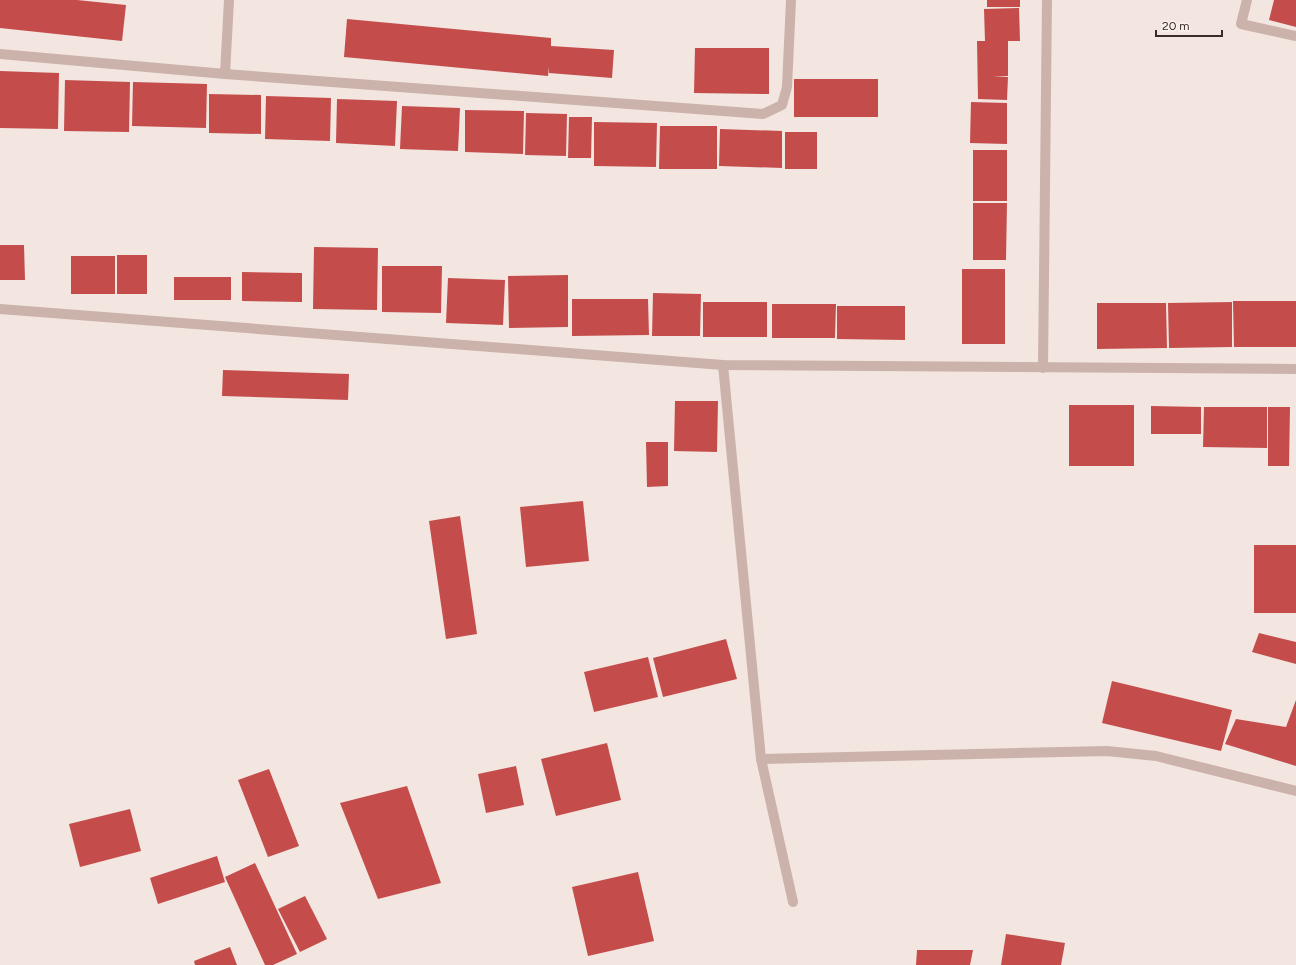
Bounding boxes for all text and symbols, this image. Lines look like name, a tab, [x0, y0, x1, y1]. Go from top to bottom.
scale bar	[1156, 12, 1222, 38]
text: 20 m	[1162, 19, 1190, 33]

